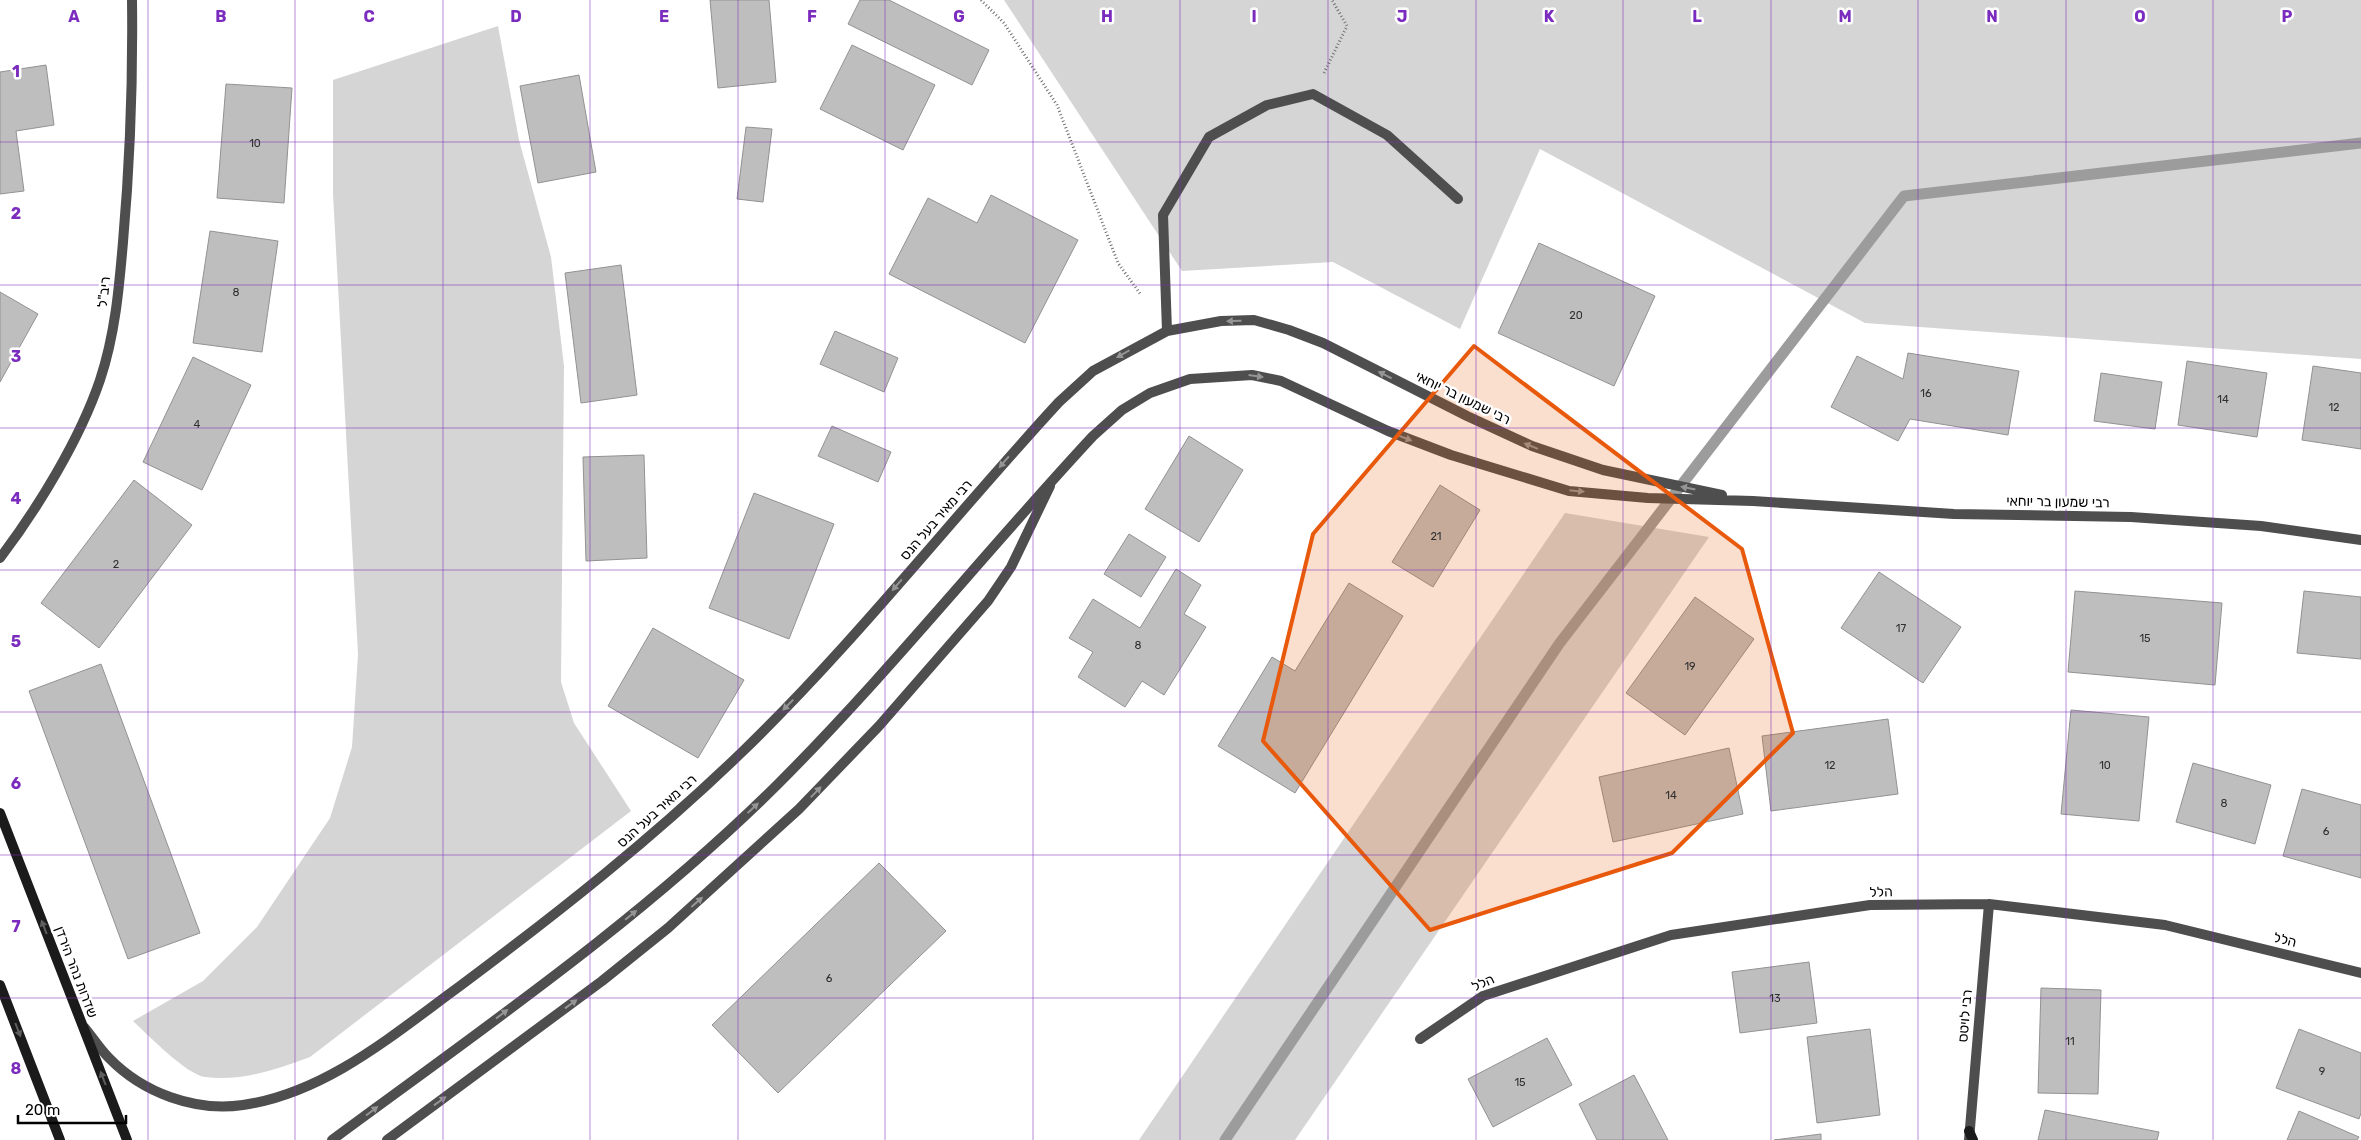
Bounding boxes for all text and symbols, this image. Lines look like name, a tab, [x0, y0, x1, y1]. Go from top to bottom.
text: A	[68, 7, 80, 26]
text: B	[215, 7, 227, 26]
text: C	[363, 7, 375, 26]
text: D	[510, 7, 522, 26]
text: E	[659, 7, 669, 26]
text: F	[807, 7, 817, 26]
text: G	[953, 7, 965, 26]
text: H	[1101, 7, 1113, 26]
text: I	[1251, 7, 1257, 26]
text: J	[1397, 7, 1407, 26]
text: K	[1544, 7, 1555, 26]
text: L	[1692, 7, 1702, 26]
text: M	[1838, 7, 1852, 26]
text: N	[1986, 7, 1998, 26]
text: O	[2134, 7, 2146, 26]
text: P	[2282, 7, 2293, 26]
text: 1	[12, 62, 20, 81]
house number: 10	[249, 137, 261, 150]
text: 2	[11, 204, 21, 223]
street label: ריב"ל	[94, 276, 114, 308]
house number: 8	[233, 286, 240, 299]
house number: 20	[1569, 309, 1583, 322]
one-way arrow	[1226, 317, 1242, 325]
text: 3	[11, 347, 21, 366]
one-way arrow	[1117, 349, 1130, 358]
street label: רבי שמעון בר יוחאי	[1413, 368, 1513, 428]
one-way arrow	[1378, 371, 1392, 379]
one-way arrow	[1248, 372, 1264, 380]
house number: 16	[1920, 387, 1932, 400]
house number: 14	[2217, 393, 2229, 406]
house number: 12	[2328, 401, 2340, 414]
house number: 4	[194, 418, 201, 431]
one-way arrow	[1398, 435, 1413, 442]
one-way arrow	[1524, 441, 1538, 449]
one-way arrow	[999, 456, 1010, 469]
street label: רבי מאיר בעל הנס	[896, 476, 976, 564]
one-way arrow	[1679, 484, 1695, 492]
one-way arrow	[1569, 487, 1585, 495]
text: 4	[11, 489, 22, 508]
street label: רבי שמעון בר יוחאי	[2006, 493, 2110, 511]
house number: 21	[1430, 530, 1442, 543]
house number: 2	[113, 558, 119, 571]
one-way arrow	[892, 578, 903, 591]
house number: 17	[1896, 622, 1907, 635]
text: 5	[11, 632, 21, 651]
house number: 15	[2139, 632, 2151, 645]
house number: 8	[1135, 639, 1142, 652]
house number: 19	[1684, 660, 1696, 673]
one-way arrow	[782, 698, 794, 710]
house number: 12	[1824, 759, 1836, 772]
house number: 10	[2099, 759, 2111, 772]
street label: רבי מאיר בעל הנס	[614, 771, 700, 851]
text: 6	[11, 774, 21, 793]
one-way arrow	[810, 786, 822, 798]
house number: 14	[1665, 789, 1677, 802]
house number: 8	[2221, 797, 2228, 810]
one-way arrow	[746, 802, 758, 814]
house number: 6	[2323, 825, 2330, 838]
street label: הלל	[1869, 883, 1893, 901]
one-way arrow	[691, 896, 703, 908]
one-way arrow	[624, 910, 637, 921]
text: 7	[11, 917, 21, 936]
one-way arrow	[40, 919, 48, 934]
street label: שדרות נהר הירדן	[51, 924, 101, 1020]
street label: הלל	[2272, 929, 2298, 951]
street label: הלל	[1469, 970, 1497, 996]
house number: 6	[826, 972, 833, 985]
street label: רבי לויטס	[1954, 989, 1976, 1043]
house number: 13	[1769, 992, 1781, 1005]
one-way arrow	[564, 999, 578, 1009]
one-way arrow	[495, 1009, 509, 1019]
one-way arrow	[14, 1023, 22, 1037]
house number: 11	[2065, 1035, 2075, 1048]
text: 8	[11, 1059, 22, 1078]
house number: 9	[2319, 1065, 2325, 1078]
one-way arrow	[99, 1070, 107, 1085]
house number: 15	[1514, 1076, 1526, 1089]
scale bar	[18, 1092, 125, 1124]
one-way arrow	[433, 1095, 446, 1106]
text: 20 m	[25, 1101, 60, 1119]
one-way arrow	[365, 1106, 379, 1116]

